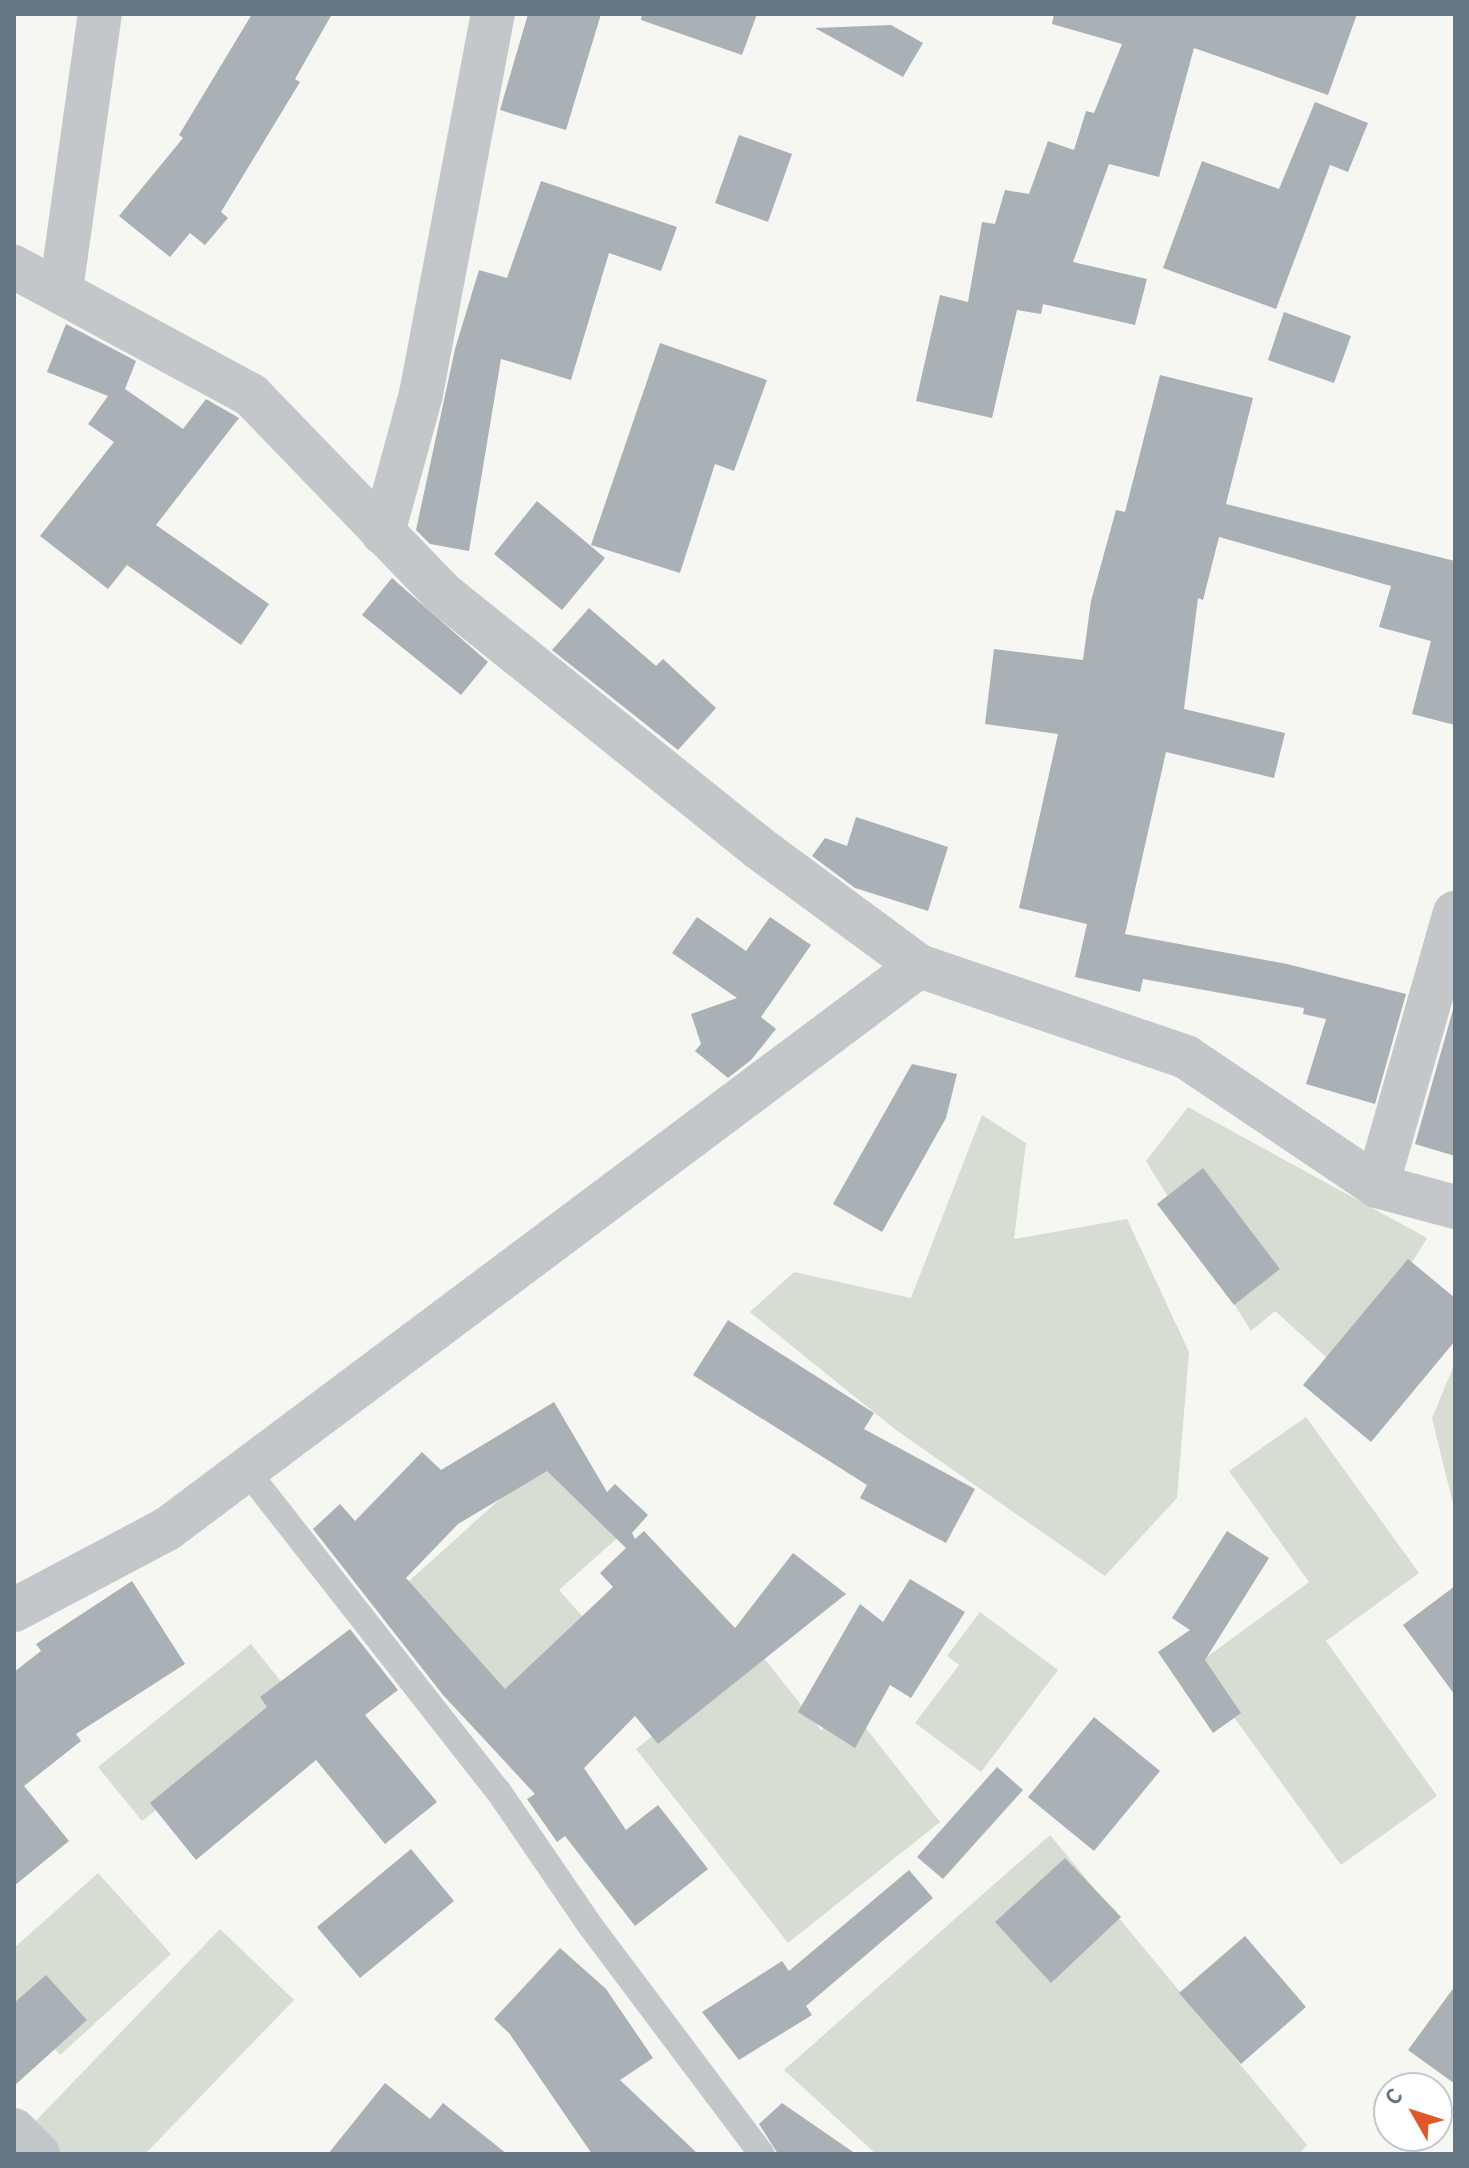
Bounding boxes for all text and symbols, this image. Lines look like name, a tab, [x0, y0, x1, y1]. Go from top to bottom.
north arrow	[1373, 2072, 1453, 2152]
text: С	[1381, 2084, 1410, 2112]

